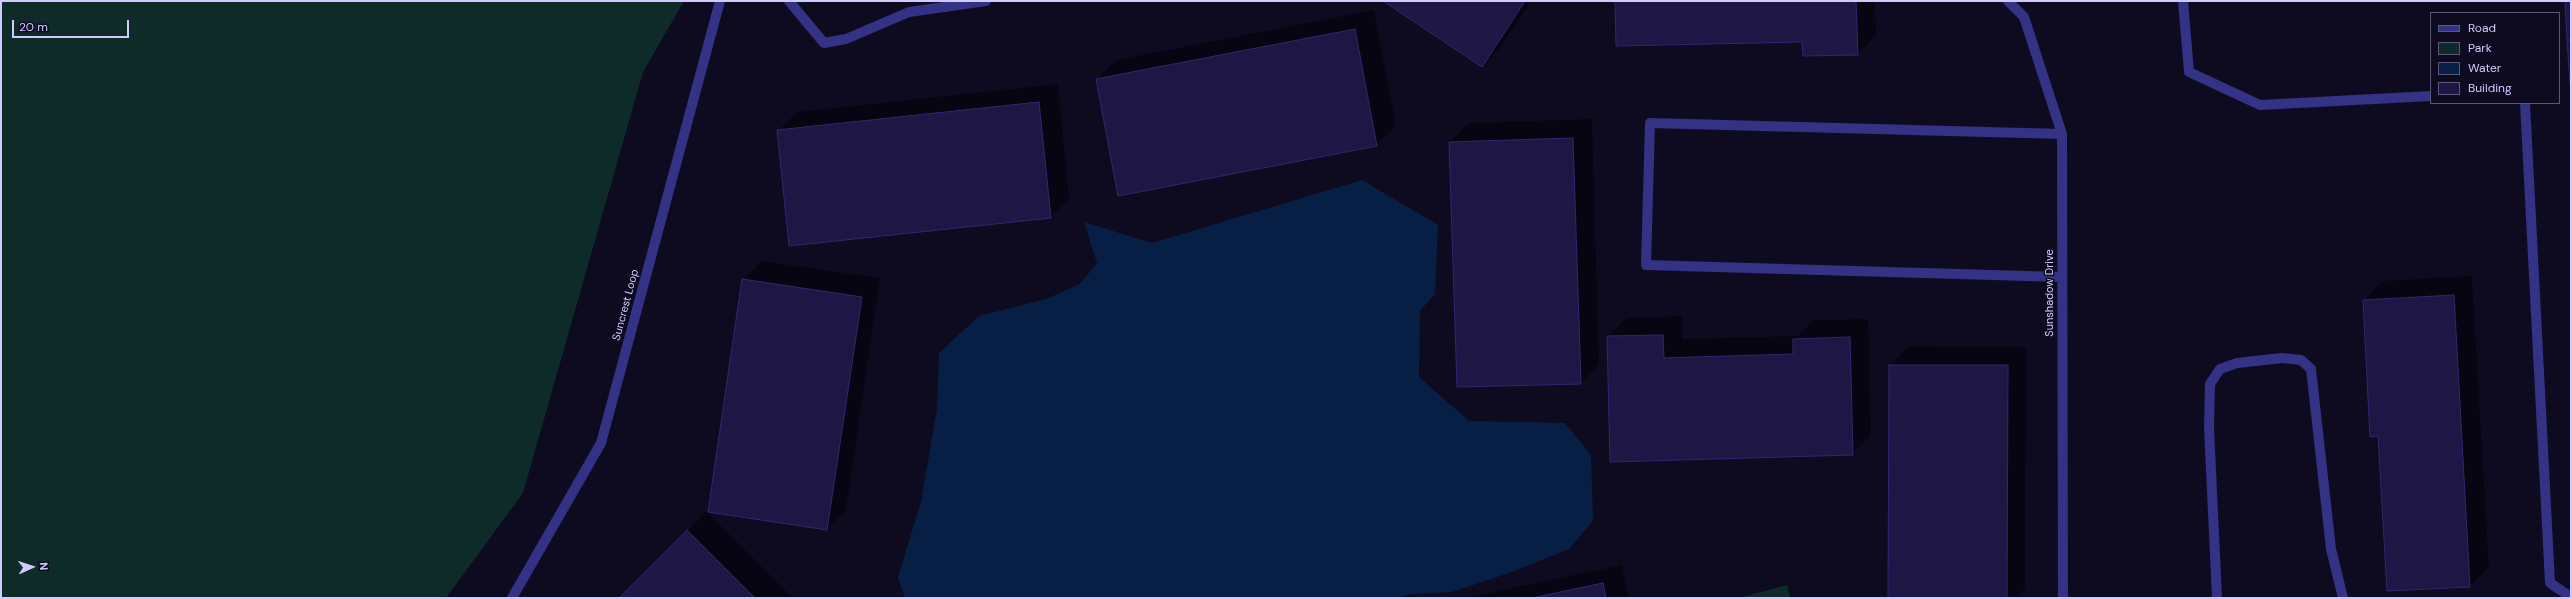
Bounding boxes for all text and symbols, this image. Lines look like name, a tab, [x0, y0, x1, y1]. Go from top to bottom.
scale bar	[14, 12, 131, 38]
legend	[2430, 12, 2560, 104]
text: 20 m	[19, 19, 48, 35]
text: Road	[2468, 20, 2496, 36]
text: Park	[2468, 40, 2492, 56]
text: Water	[2468, 60, 2501, 76]
text: Building	[2468, 80, 2512, 96]
street label: Sunshadow Drive	[2043, 249, 2057, 337]
street label: Suncrest Loop	[610, 268, 642, 342]
north arrow	[12, 547, 52, 587]
text: N	[37, 562, 51, 571]

